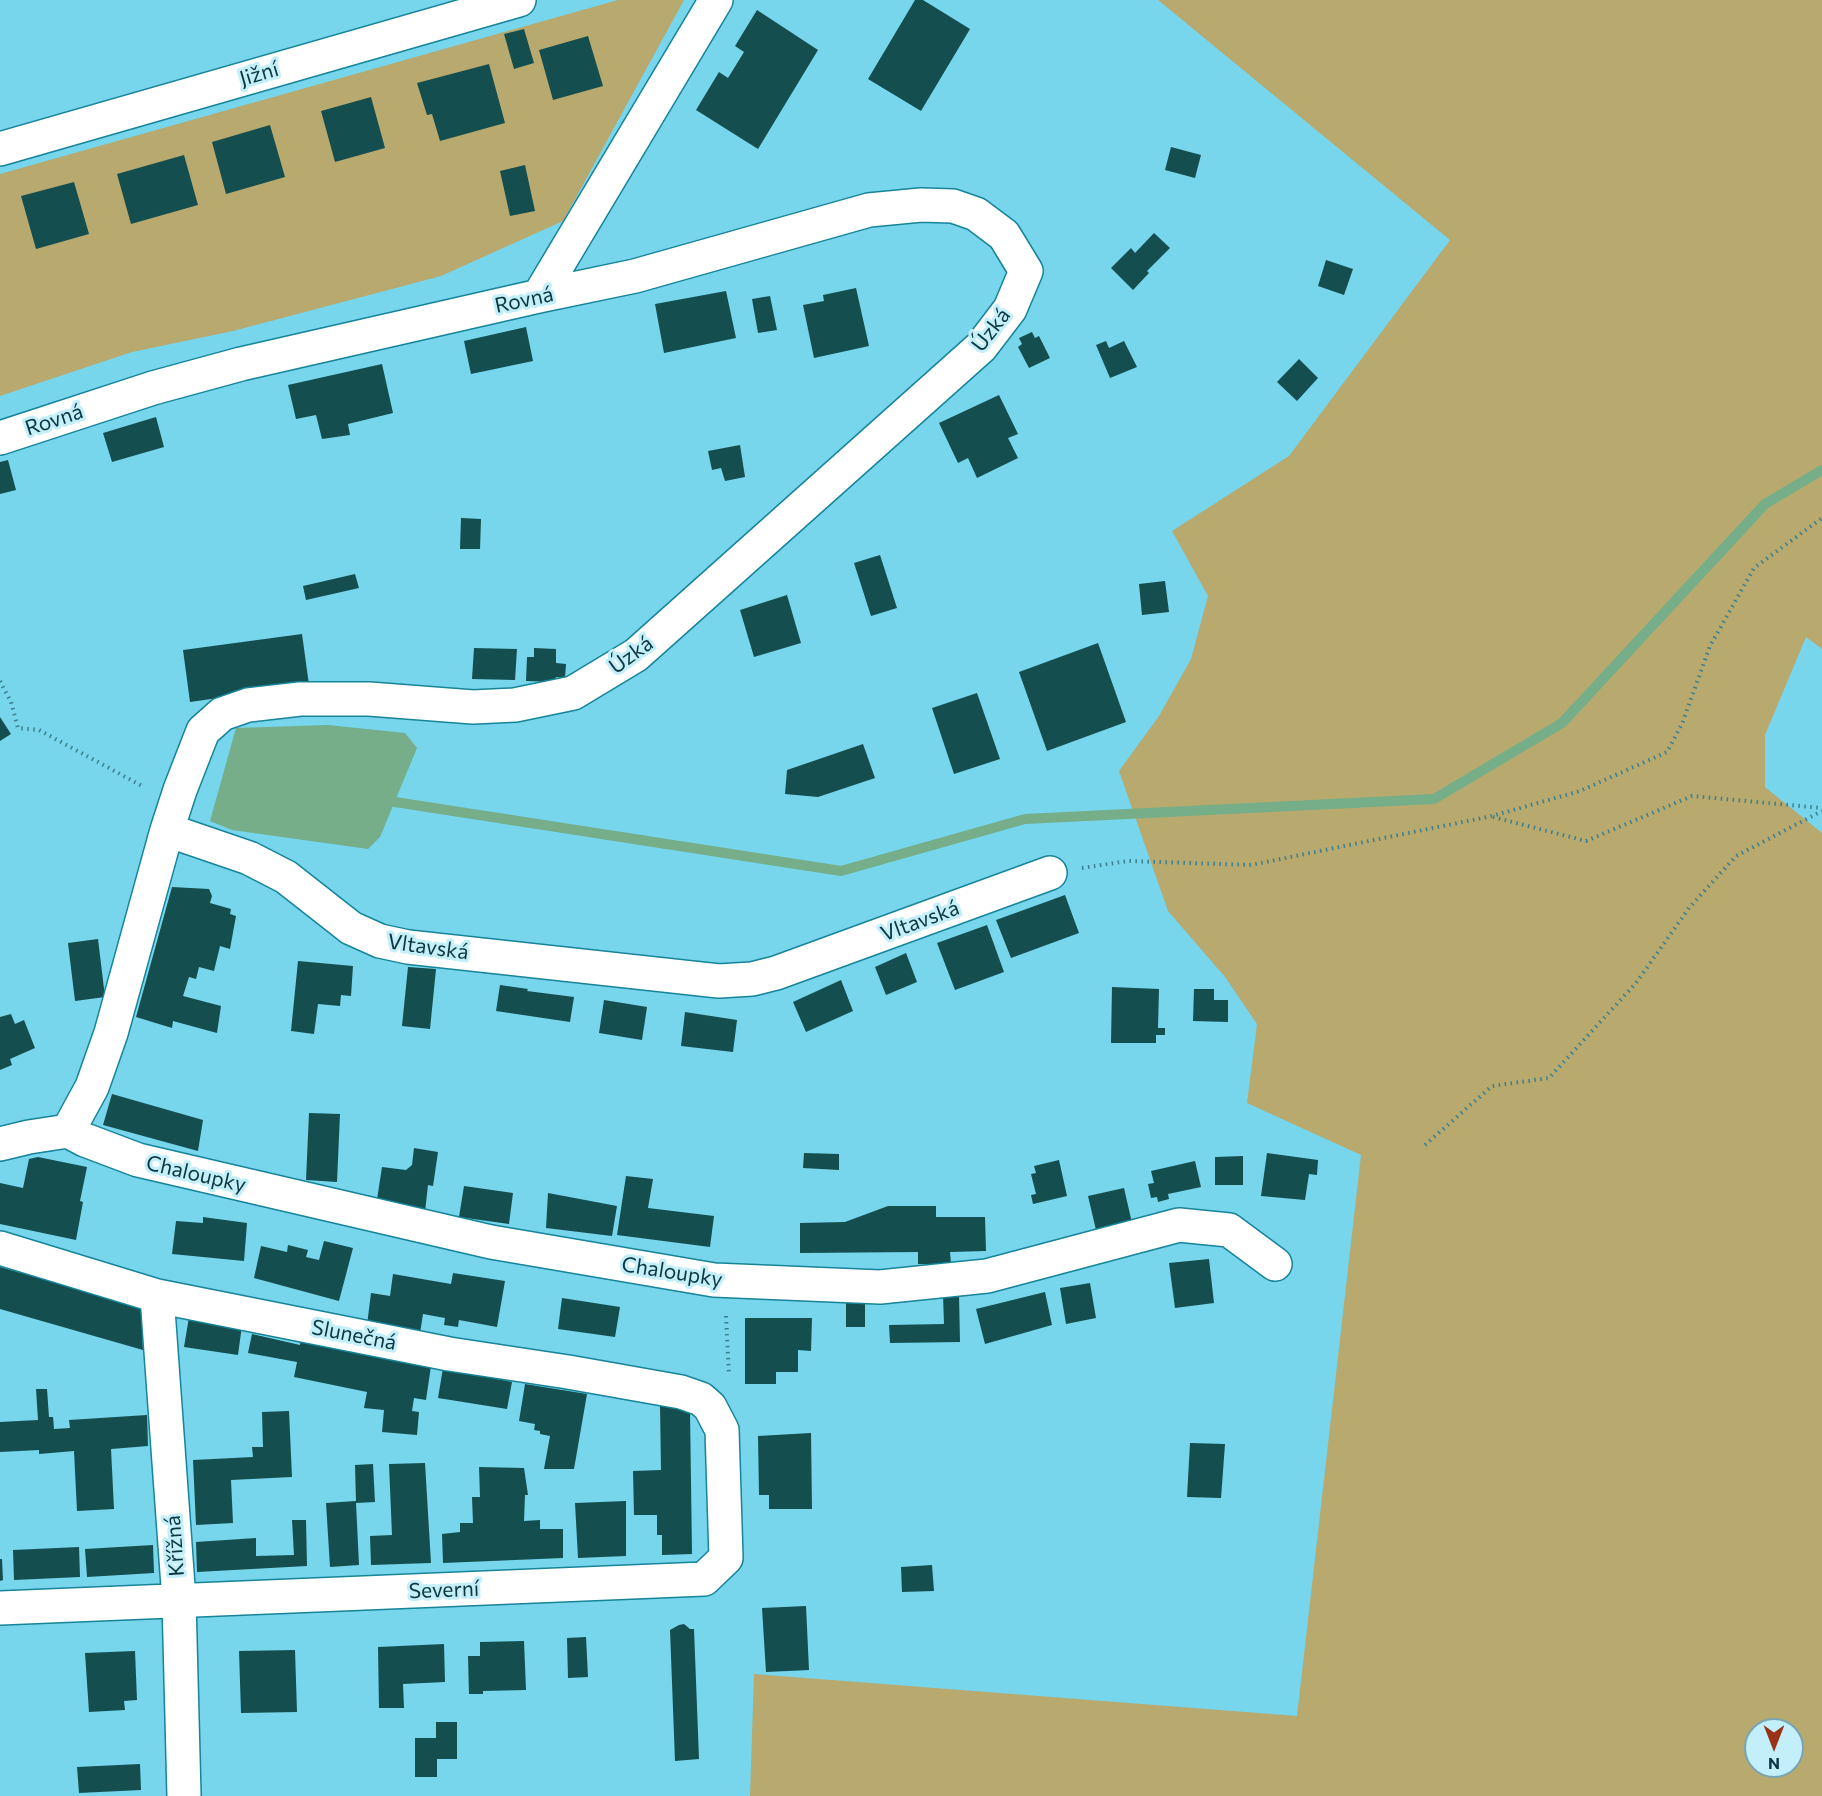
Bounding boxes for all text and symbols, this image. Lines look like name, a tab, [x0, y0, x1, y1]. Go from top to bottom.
street label: Jižní	[237, 56, 281, 92]
street label: Rovná	[492, 282, 556, 318]
street label: Úzká	[966, 303, 1016, 357]
street label: Rovná	[22, 399, 86, 441]
street label: Úzká	[604, 631, 658, 679]
street label: Vltavská	[877, 895, 963, 947]
street label: Vltavská	[386, 929, 470, 965]
street label: Chaloupky	[144, 1150, 248, 1198]
street label: Chaloupky	[620, 1252, 724, 1292]
street label: Slunečná	[309, 1314, 399, 1356]
street label: Křížná	[160, 1515, 190, 1577]
street label: Severní	[408, 1576, 480, 1604]
north arrow	[1744, 1718, 1804, 1778]
text: N	[1768, 1755, 1780, 1774]

